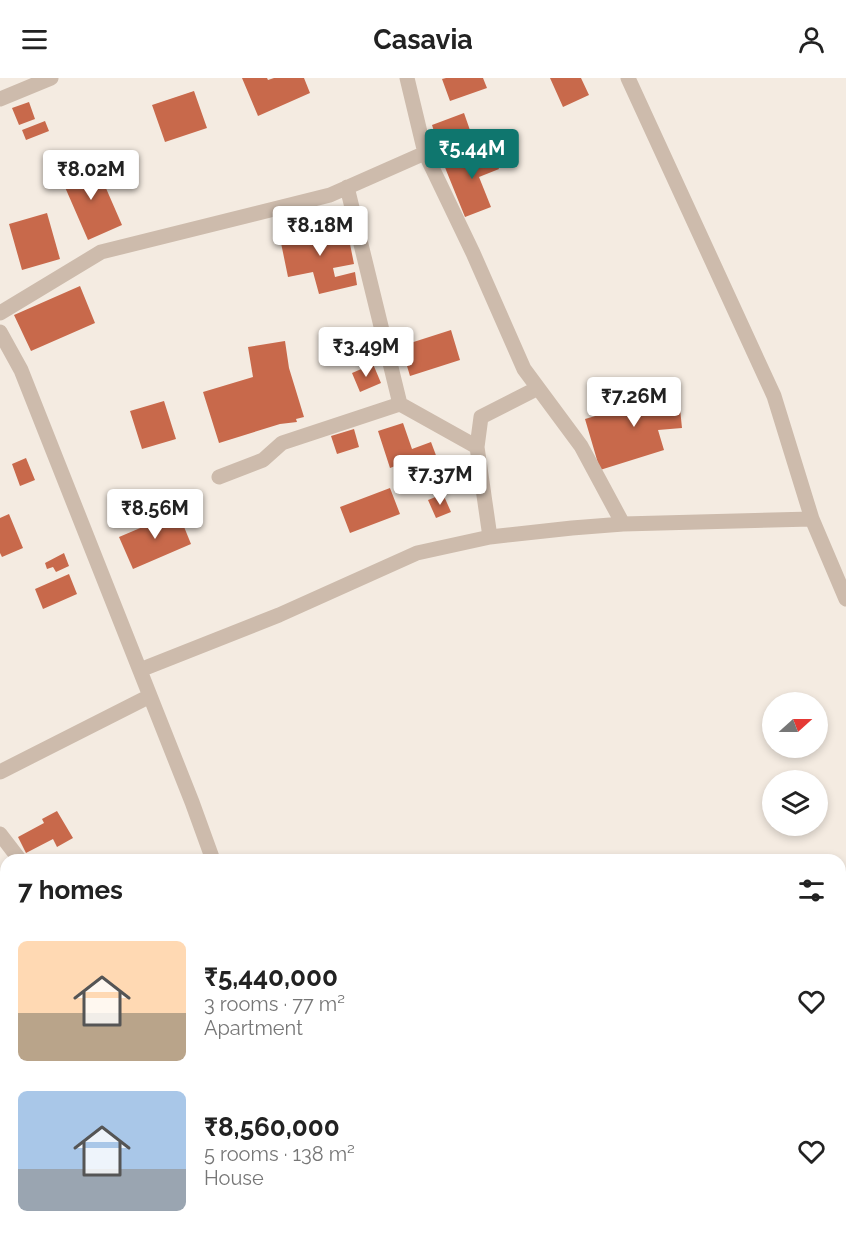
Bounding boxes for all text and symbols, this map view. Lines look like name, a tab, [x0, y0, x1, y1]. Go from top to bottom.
icon: menu	[18, 23, 51, 56]
icon: person	[795, 23, 828, 56]
text: Casavia	[373, 24, 473, 55]
pin: ₹5.44M	[423, 129, 521, 180]
text: ₹5.44M	[439, 136, 505, 160]
pin: ₹8.02M	[42, 150, 140, 201]
text: ₹8.02M	[57, 157, 125, 181]
pin: ₹8.18M	[271, 206, 369, 257]
text: ₹8.18M	[287, 213, 353, 237]
pin: ₹3.49M	[317, 327, 415, 378]
text: ₹3.49M	[333, 334, 399, 358]
pin: ₹7.26M	[585, 377, 683, 428]
text: ₹7.26M	[601, 384, 667, 408]
pin: ₹7.37M	[391, 455, 489, 506]
text: ₹7.37M	[408, 462, 473, 486]
pin: ₹8.56M	[106, 489, 204, 540]
text: ₹8.56M	[121, 496, 189, 520]
north arrow	[762, 692, 828, 758]
map controls	[762, 692, 828, 836]
button: layers	[762, 770, 828, 836]
icon: filters	[795, 874, 828, 907]
text: 7 homes	[18, 875, 123, 905]
text: ₹5,440,000	[204, 962, 338, 992]
icon: home	[66, 965, 138, 1037]
icon: heart	[795, 985, 828, 1018]
text: 3 rooms · 77 m²	[204, 992, 345, 1016]
text: Apartment	[204, 1016, 303, 1040]
text: ₹8,560,000	[204, 1112, 340, 1142]
icon: home	[66, 1115, 138, 1187]
icon: heart	[795, 1135, 828, 1168]
text: 5 rooms · 138 m²	[204, 1142, 355, 1166]
text: House	[204, 1166, 264, 1190]

